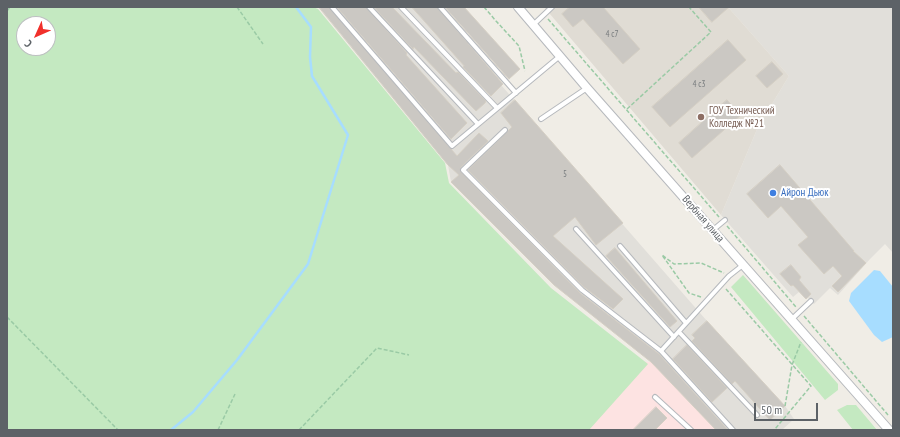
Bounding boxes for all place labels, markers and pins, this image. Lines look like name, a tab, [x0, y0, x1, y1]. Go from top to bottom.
place label: ГОУ Технический Колледж №21	[709, 104, 775, 130]
marker: ГОУ Технический Колледж №21	[696, 112, 706, 122]
place label: Айрон Дьюк	[781, 186, 828, 200]
marker: Айрон Дьюк	[768, 188, 778, 198]

